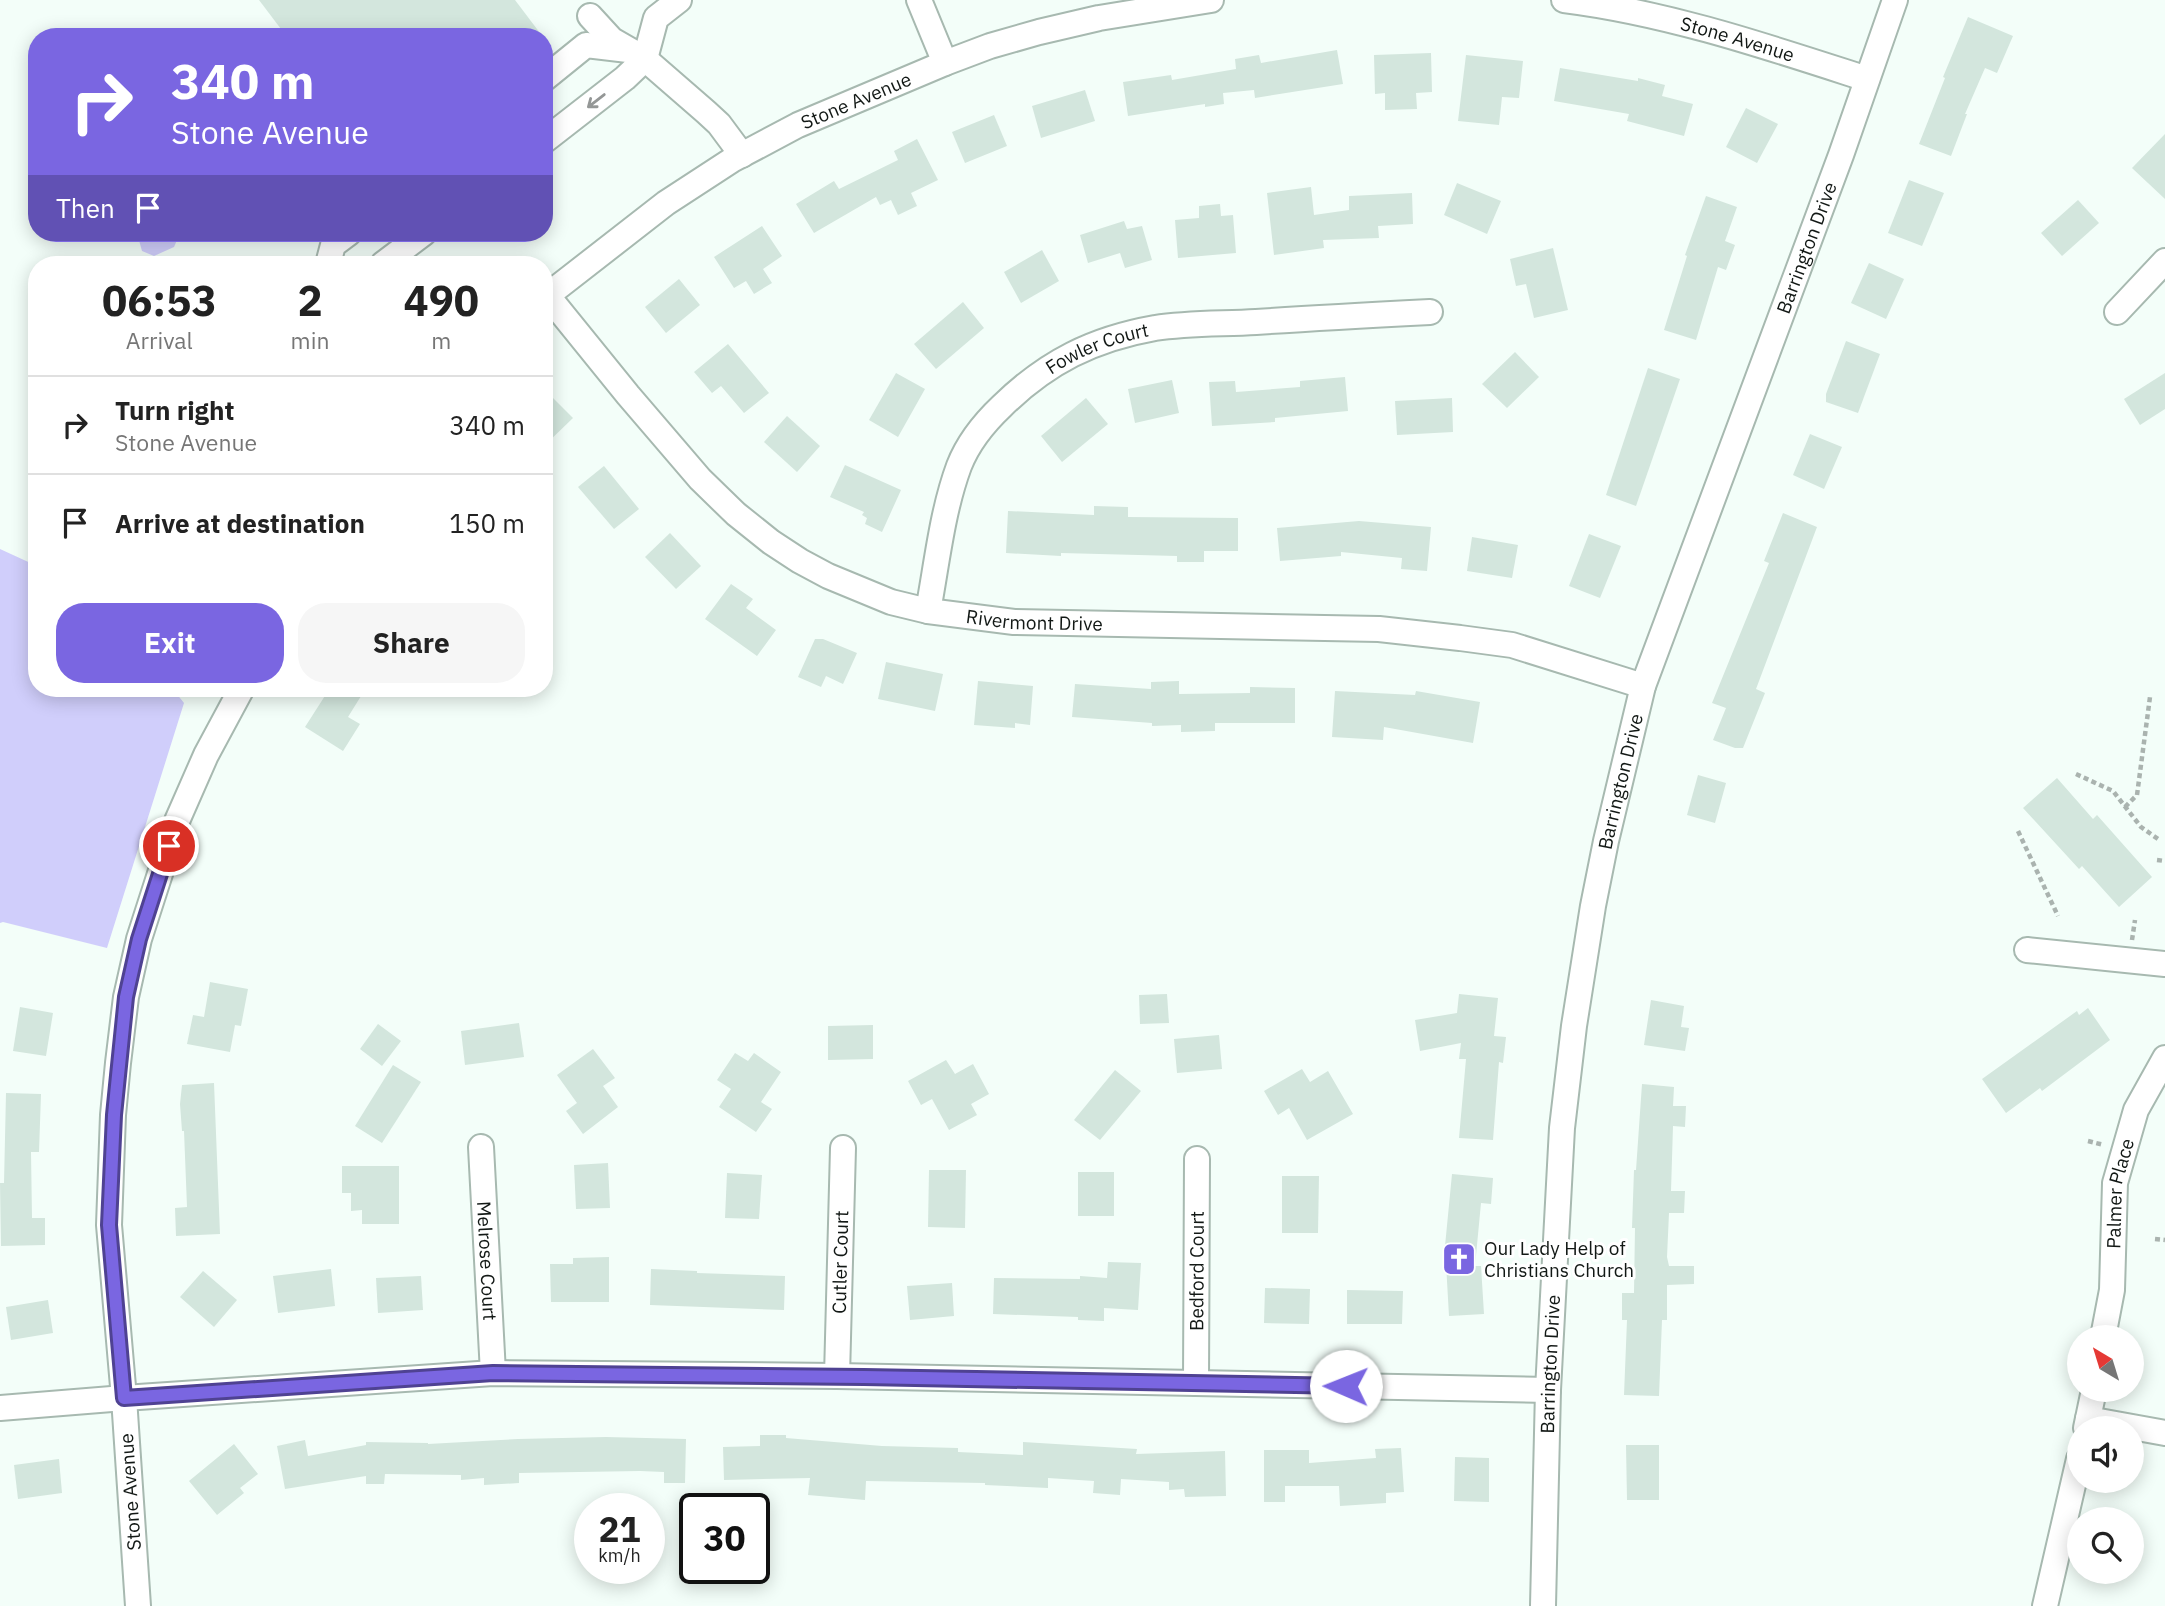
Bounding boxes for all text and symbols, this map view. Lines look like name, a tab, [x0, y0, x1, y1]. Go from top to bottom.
street label: Stone Avenue	[1678, 11, 1797, 67]
text: 340 m	[171, 49, 315, 112]
icon: right	[56, 56, 147, 147]
street label: Stone Avenue	[797, 67, 915, 134]
one-way arrow	[587, 93, 606, 108]
text: Stone Avenue	[171, 111, 369, 153]
street label: Barrington Drive	[1771, 179, 1842, 317]
icon: arrive	[129, 189, 167, 227]
text: Then	[56, 191, 115, 225]
text: 06:53	[102, 273, 217, 328]
text: 2	[297, 273, 323, 328]
text: 490	[403, 273, 479, 328]
street label: Fowler Court	[1041, 317, 1151, 379]
text: Arrival	[126, 325, 193, 355]
text: min	[291, 325, 329, 355]
text: m	[431, 325, 451, 355]
text: Turn right	[115, 393, 234, 427]
icon: right	[56, 406, 94, 444]
text: 340 m	[449, 408, 525, 442]
text: Stone Avenue	[115, 427, 257, 457]
icon: arrive	[56, 504, 94, 542]
text: Arrive at destination	[115, 506, 365, 540]
text: 150 m	[449, 506, 525, 540]
button: Exit	[56, 603, 284, 683]
button: Share	[298, 603, 525, 683]
street label: Rivermont Drive	[965, 604, 1103, 636]
street label: Barrington Drive	[1593, 711, 1648, 852]
pin	[139, 816, 199, 876]
icon: arrive	[150, 827, 188, 865]
street label: Palmer Place	[2101, 1135, 2139, 1249]
street label: Melrose Court	[472, 1200, 502, 1321]
street label: Cutler Court	[827, 1210, 853, 1314]
street label: Bedford Court	[1184, 1211, 1209, 1331]
place label: Our Lady Help of Christians Church	[1484, 1236, 1634, 1282]
church icon: Our Lady Help of Christians Church	[1440, 1240, 1478, 1278]
street label: Barrington Drive	[1535, 1294, 1565, 1434]
north arrow	[2067, 1325, 2144, 1402]
map controls	[2067, 1325, 2144, 1584]
position arrow	[1309, 1349, 1383, 1423]
button: sound	[2067, 1416, 2144, 1493]
street label: Stone Avenue	[114, 1433, 146, 1551]
speed limit sign: 30	[679, 1493, 770, 1584]
text: 21	[598, 1506, 641, 1552]
button: search	[2067, 1507, 2144, 1584]
text: km/h	[598, 1544, 641, 1567]

